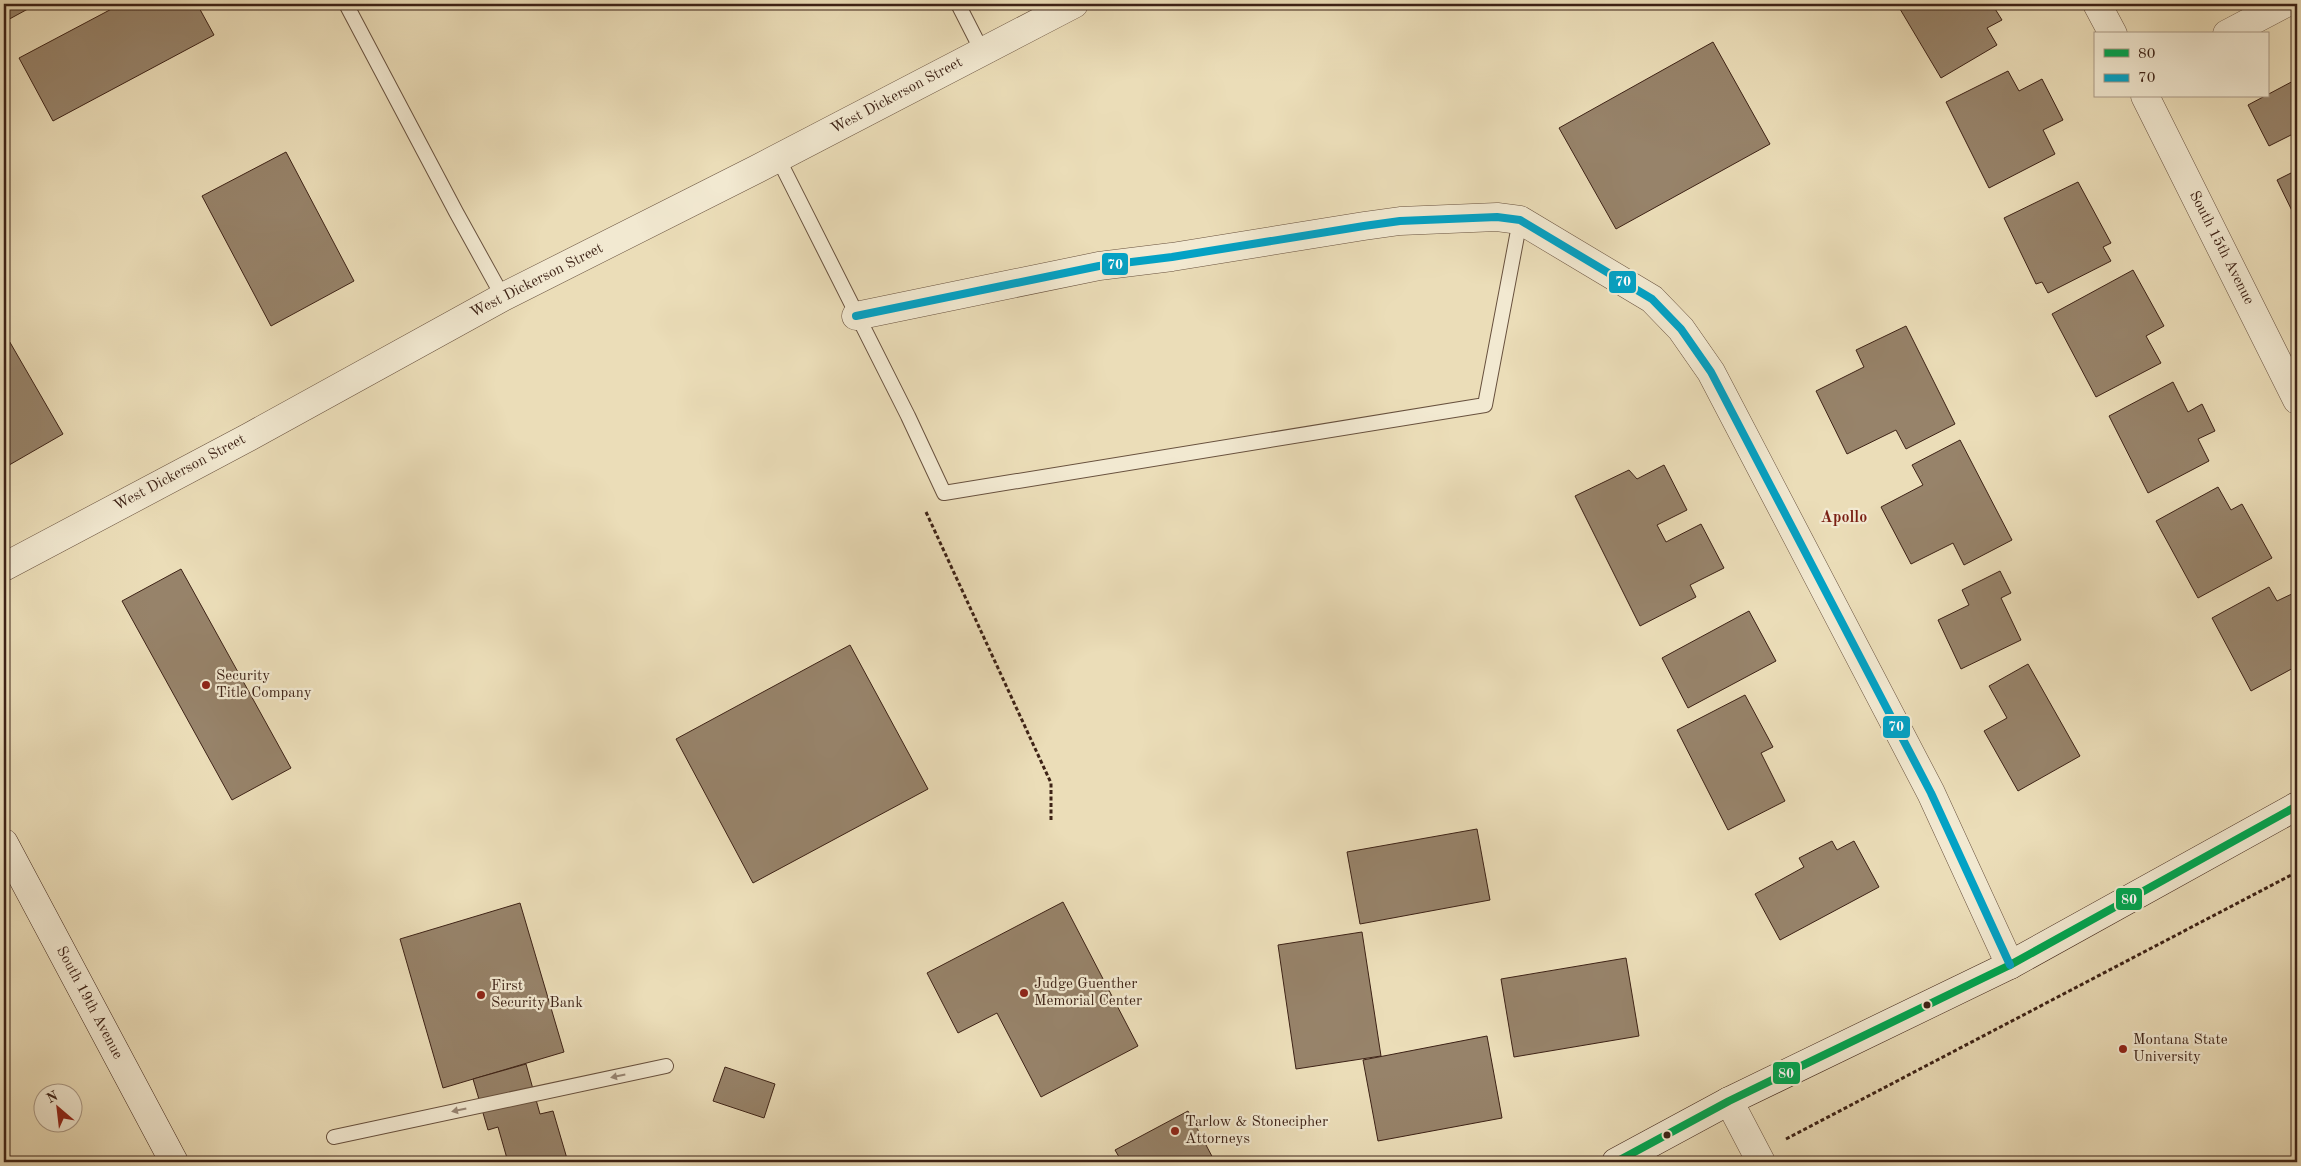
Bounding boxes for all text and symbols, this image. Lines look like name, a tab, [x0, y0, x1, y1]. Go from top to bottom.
legend	[2094, 32, 2268, 98]
text: 80	[2138, 47, 2155, 62]
street label: West Dickerson Street	[829, 55, 965, 137]
text: 70	[2138, 71, 2155, 86]
street label: South 15th Avenue	[2186, 189, 2256, 307]
street label: West Dickerson Street	[468, 241, 606, 321]
line badge: 70	[1101, 252, 1129, 276]
text: 70	[1107, 258, 1123, 272]
line badge: 70	[1608, 270, 1637, 294]
text: 70	[1615, 275, 1631, 289]
street label: West Dickerson Street	[112, 432, 248, 514]
district label: Apollo	[1821, 510, 1867, 526]
place label: Security Title Company	[216, 669, 312, 701]
marker: Security Title Company	[200, 679, 212, 691]
line badge: 70	[1882, 715, 1911, 739]
text: 70	[1888, 720, 1904, 734]
line badge: 80	[2115, 887, 2143, 911]
text: 80	[2121, 893, 2137, 907]
street label: South 19th Avenue	[53, 944, 125, 1062]
place label: Judge Guenther Memorial Center	[1034, 977, 1142, 1009]
place label: First Security Bank	[491, 979, 583, 1011]
marker: Judge Guenther Memorial Center	[1018, 987, 1030, 999]
marker: First Security Bank	[475, 989, 487, 1001]
unlabelled marker	[1922, 1000, 1932, 1010]
place label: Montana State University	[2133, 1033, 2228, 1065]
marker: Montana State University	[2117, 1043, 2129, 1055]
line badge: 80	[1772, 1061, 1801, 1085]
text: 80	[1778, 1067, 1794, 1081]
one-way arrow	[611, 1072, 626, 1080]
north arrow	[32, 1084, 82, 1134]
text: N	[44, 1089, 61, 1106]
one-way arrow	[452, 1106, 467, 1114]
place label: Tarlow & Stonecipher Attorneys	[1185, 1115, 1328, 1147]
marker: Tarlow & Stonecipher Attorneys	[1169, 1125, 1181, 1137]
unlabelled marker	[1662, 1130, 1672, 1140]

